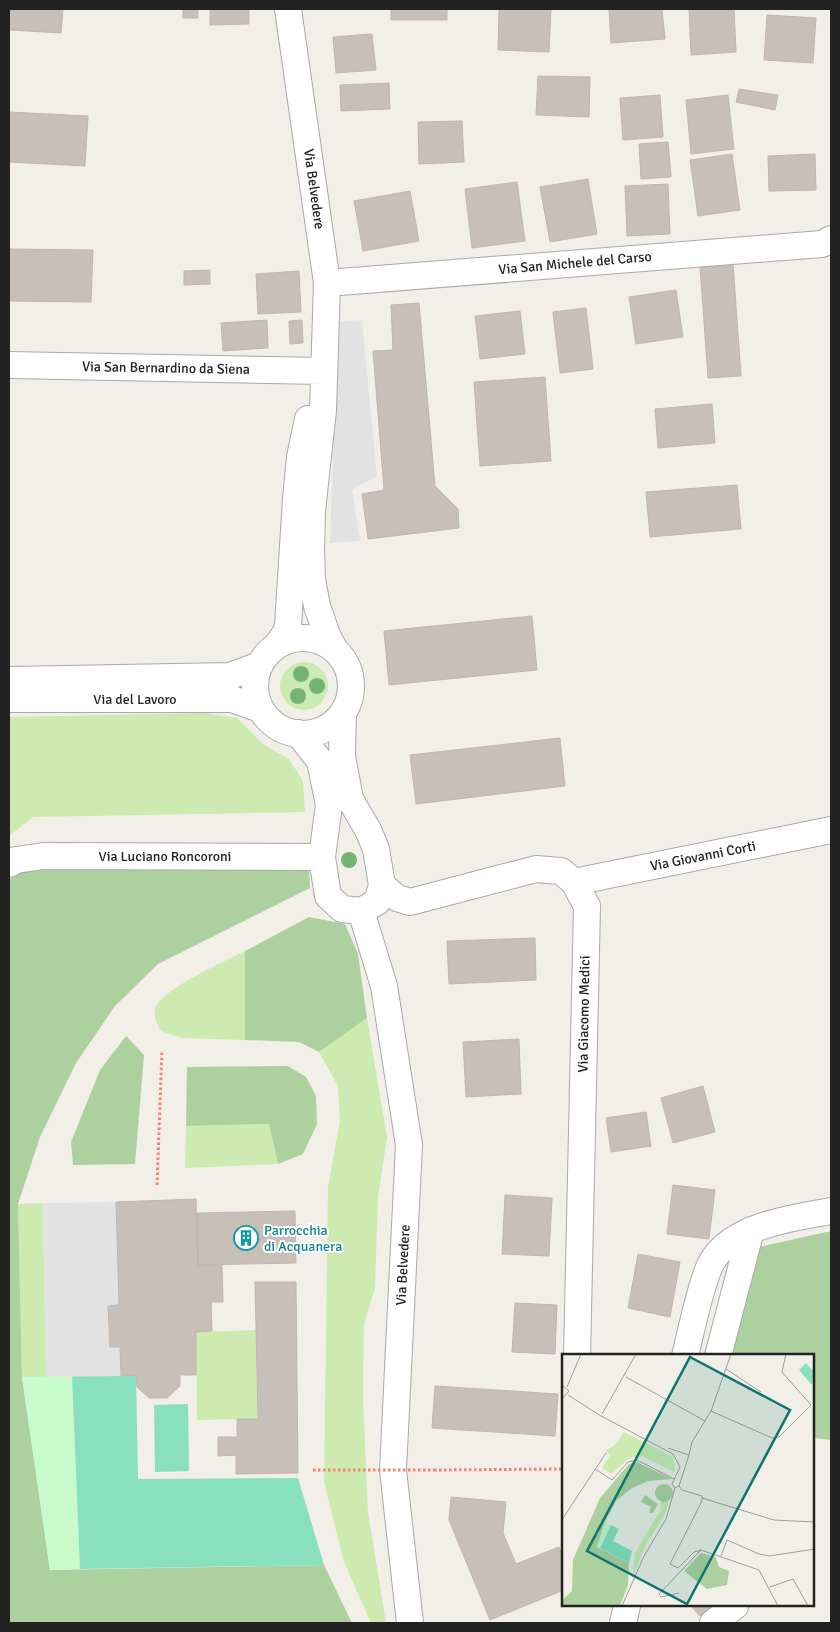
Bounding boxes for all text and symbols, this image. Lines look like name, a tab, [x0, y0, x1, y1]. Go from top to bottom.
street label: Via Belvedere	[300, 148, 328, 230]
street label: Via San Michele del Carso	[498, 248, 652, 278]
street label: Via San Bernardino da Siena	[82, 358, 250, 378]
street label: Via del Lavoro	[93, 691, 177, 708]
street label: Via Giovanni Corti	[649, 837, 757, 875]
street label: Via Luciano Roncoroni	[99, 848, 231, 865]
street label: Via Giacomo Medici	[574, 955, 594, 1073]
place label: Parrocchia di Acquanera	[264, 1222, 342, 1255]
street label: Via Belvedere	[392, 1224, 414, 1306]
building icon: Parrocchia di Acquanera	[233, 1225, 259, 1251]
inset map	[562, 1354, 815, 1607]

